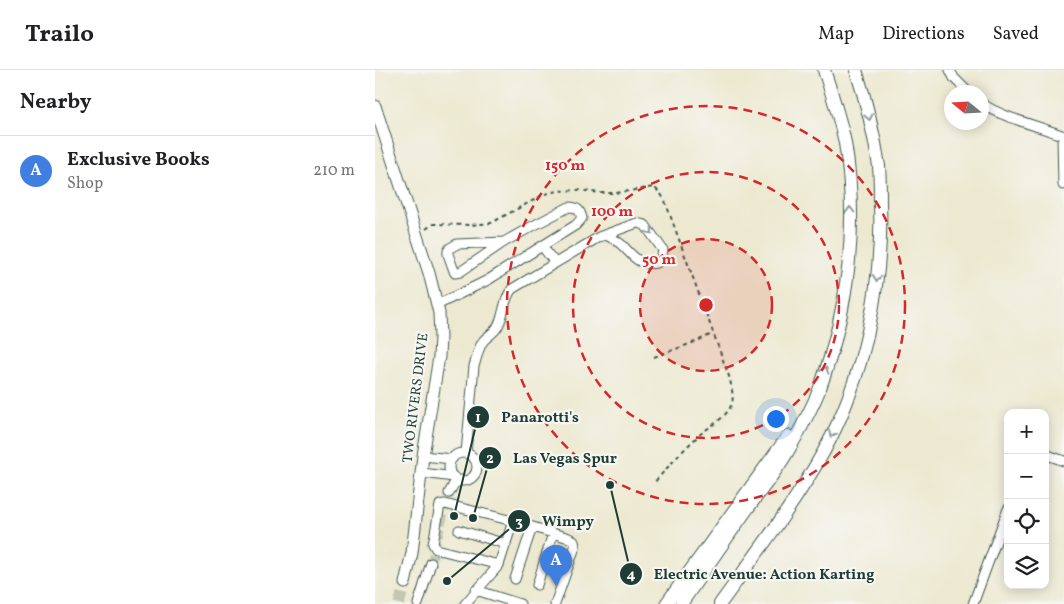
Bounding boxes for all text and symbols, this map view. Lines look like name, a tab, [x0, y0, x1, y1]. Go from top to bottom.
text: Trailo	[25, 18, 94, 52]
text: Map	[818, 22, 854, 47]
text: Directions	[882, 22, 965, 47]
text: Saved	[993, 22, 1039, 47]
north arrow	[944, 85, 989, 130]
text: Nearby	[20, 88, 91, 117]
one-way arrow	[863, 113, 874, 122]
text: Exclusive Books	[67, 147, 210, 173]
text: 150 m	[545, 156, 585, 177]
text: A	[30, 160, 42, 182]
text: 210 m	[313, 160, 355, 182]
text: Shop	[67, 173, 103, 195]
text: 100 m	[591, 202, 634, 223]
one-way arrow	[845, 206, 855, 214]
one-way arrow	[644, 226, 653, 235]
text: 50 m	[642, 250, 676, 271]
one-way arrow	[872, 275, 883, 283]
centre of rings	[697, 296, 715, 314]
street label: TWO RIVERS DRIVE	[399, 332, 433, 464]
one-way arrow	[820, 367, 830, 375]
callout: Panarotti's	[466, 402, 589, 432]
your location	[763, 406, 789, 432]
text: 1	[475, 408, 481, 429]
text: Panarotti's	[501, 408, 579, 429]
map controls	[1004, 409, 1049, 589]
button: +	[1004, 409, 1049, 454]
one-way arrow	[828, 429, 839, 438]
callout: Las Vegas Spur	[478, 443, 627, 473]
text: 2	[486, 449, 494, 470]
text: Las Vegas Spur	[513, 449, 617, 470]
button: −	[1004, 454, 1049, 499]
button: locate	[1004, 499, 1049, 544]
callout: Wimpy	[507, 506, 604, 536]
text: 3	[515, 512, 523, 533]
text: Wimpy	[542, 512, 595, 533]
button: layers	[1004, 544, 1049, 589]
pin: A	[540, 545, 572, 586]
callout: Electric Avenue: Action Karting	[619, 559, 884, 589]
text: 4	[626, 565, 636, 586]
text: Electric Avenue: Action Karting	[654, 565, 874, 586]

